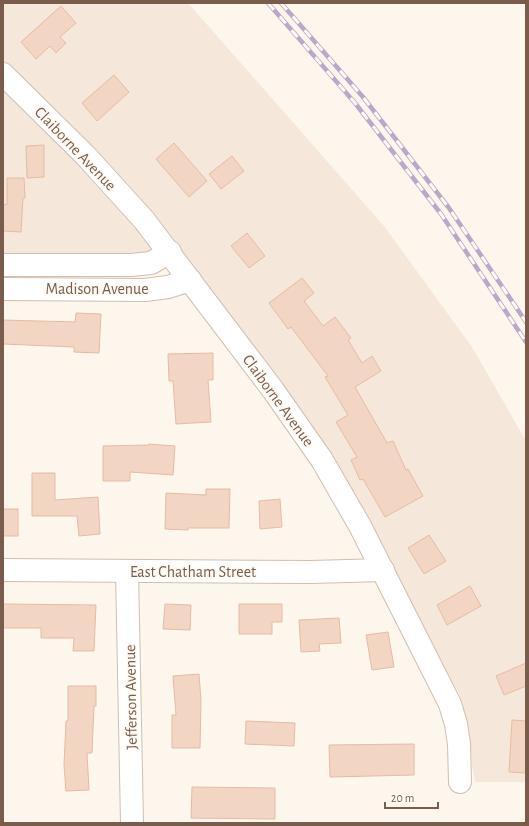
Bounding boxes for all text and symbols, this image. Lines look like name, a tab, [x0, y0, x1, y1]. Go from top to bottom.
street label: Claiborne Avenue	[31, 104, 119, 194]
street label: Madison Avenue	[45, 281, 149, 297]
street label: Claiborne Avenue	[240, 352, 317, 450]
street label: East Chatham Street	[130, 564, 256, 580]
street label: Jefferson Avenue	[122, 644, 140, 750]
scale bar	[385, 784, 438, 810]
text: 20 m	[391, 792, 414, 804]

